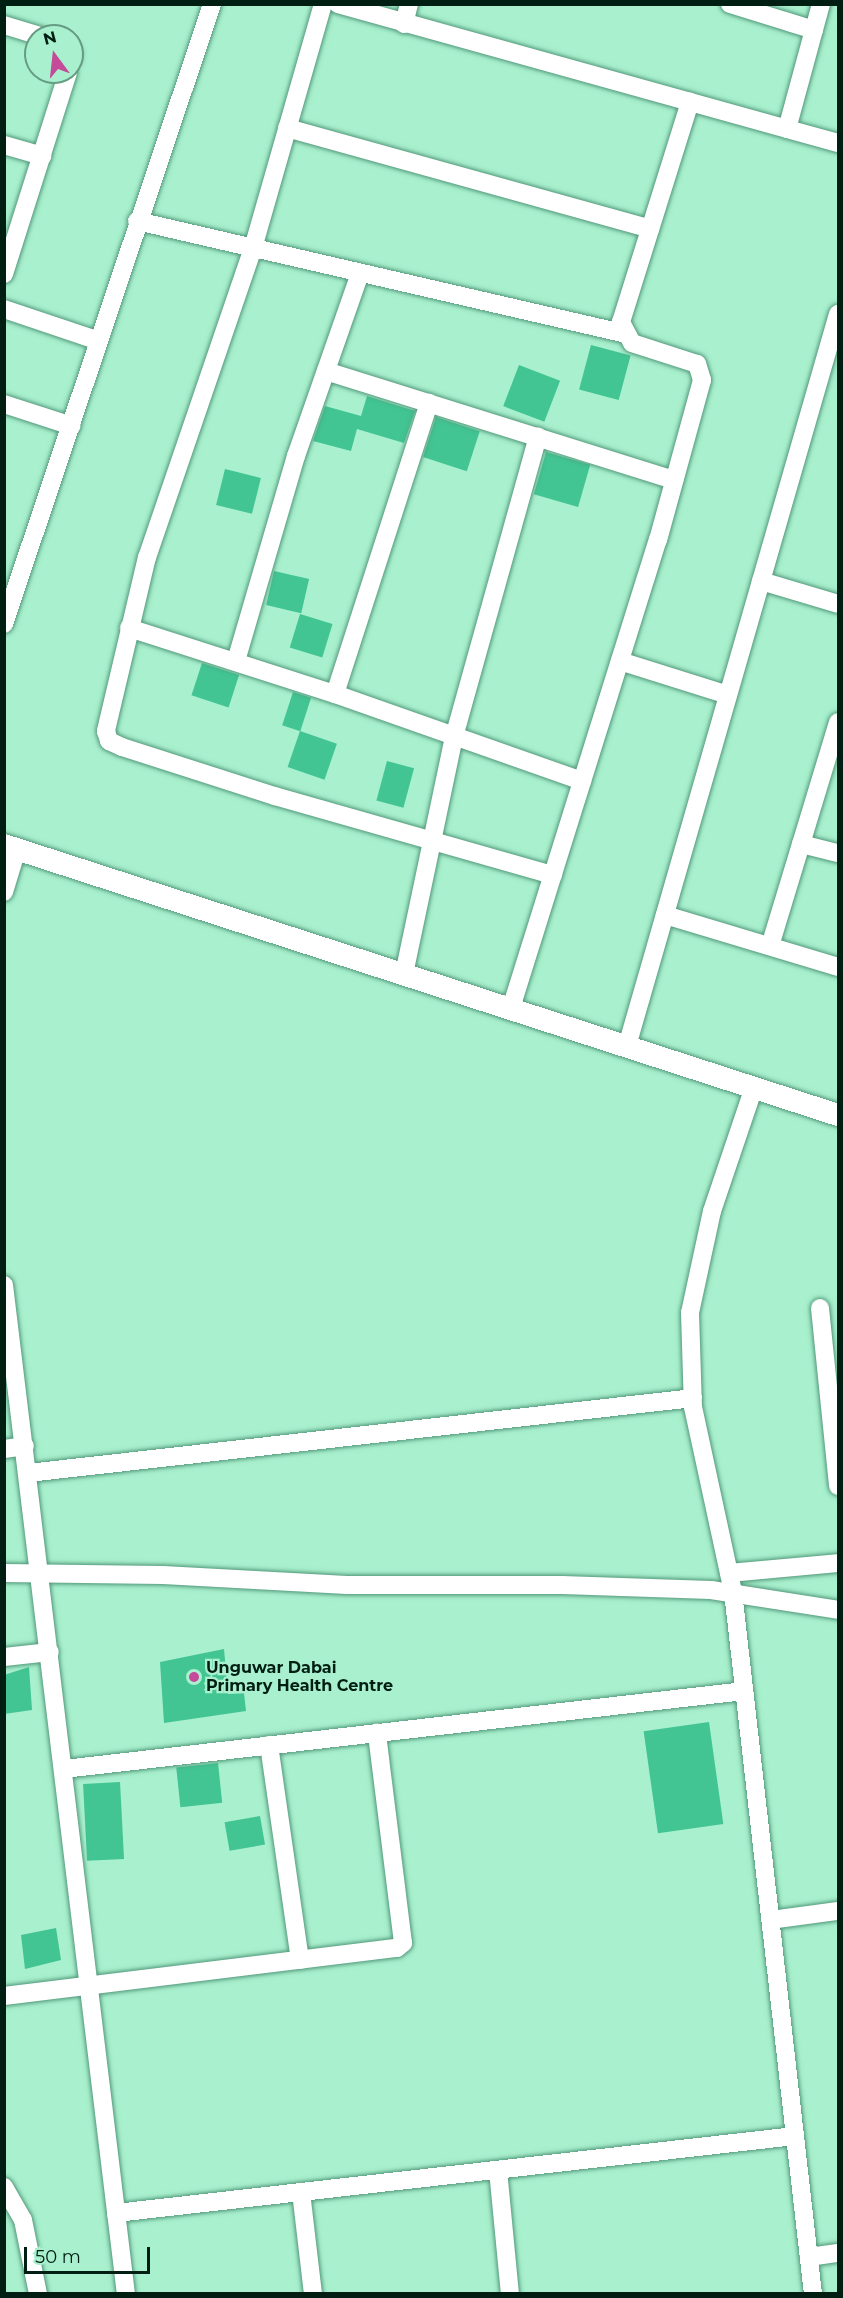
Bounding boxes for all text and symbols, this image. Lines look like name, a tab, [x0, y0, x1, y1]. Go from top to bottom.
north arrow	[24, 24, 84, 84]
text: N	[41, 27, 58, 49]
place label: Unguwar Dabai Primary Health Centre	[206, 1658, 393, 1696]
marker: Unguwar Dabai Primary Health Centre	[187, 1670, 201, 1684]
scale bar	[27, 2235, 153, 2273]
text: 50 m	[35, 2246, 81, 2268]

